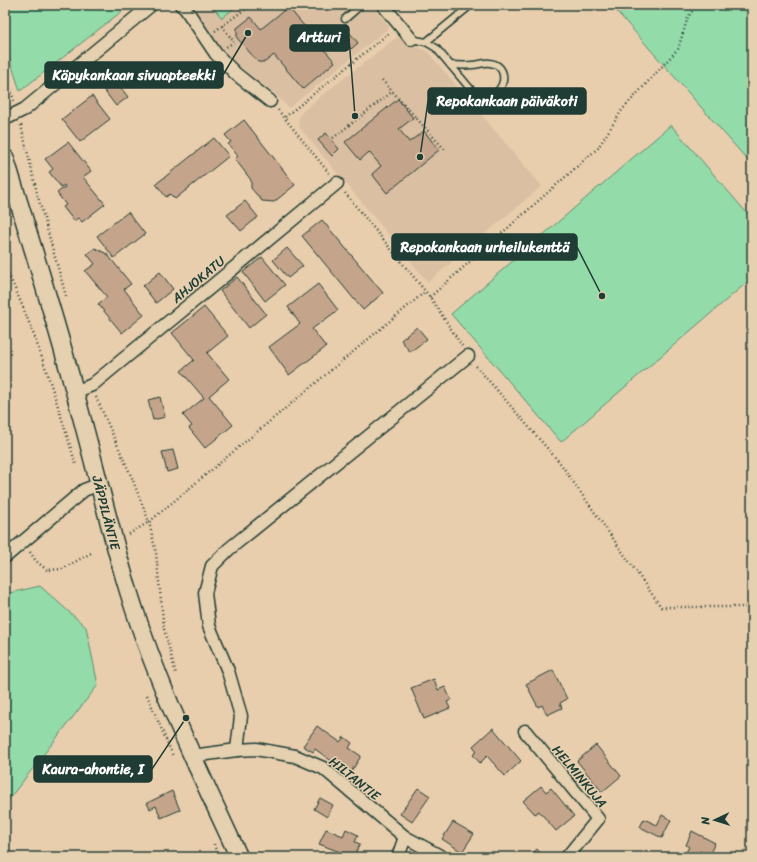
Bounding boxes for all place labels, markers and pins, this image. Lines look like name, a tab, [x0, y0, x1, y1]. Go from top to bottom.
callout: Artturi	[290, 25, 349, 51]
callout: Käpykankaan sivuapteekki	[45, 62, 223, 88]
callout: Repokankaan päiväkoti	[428, 88, 586, 114]
callout: Repokankaan urheilukenttä	[392, 234, 577, 260]
callout: Kaura-ahontie, I	[34, 756, 152, 782]

